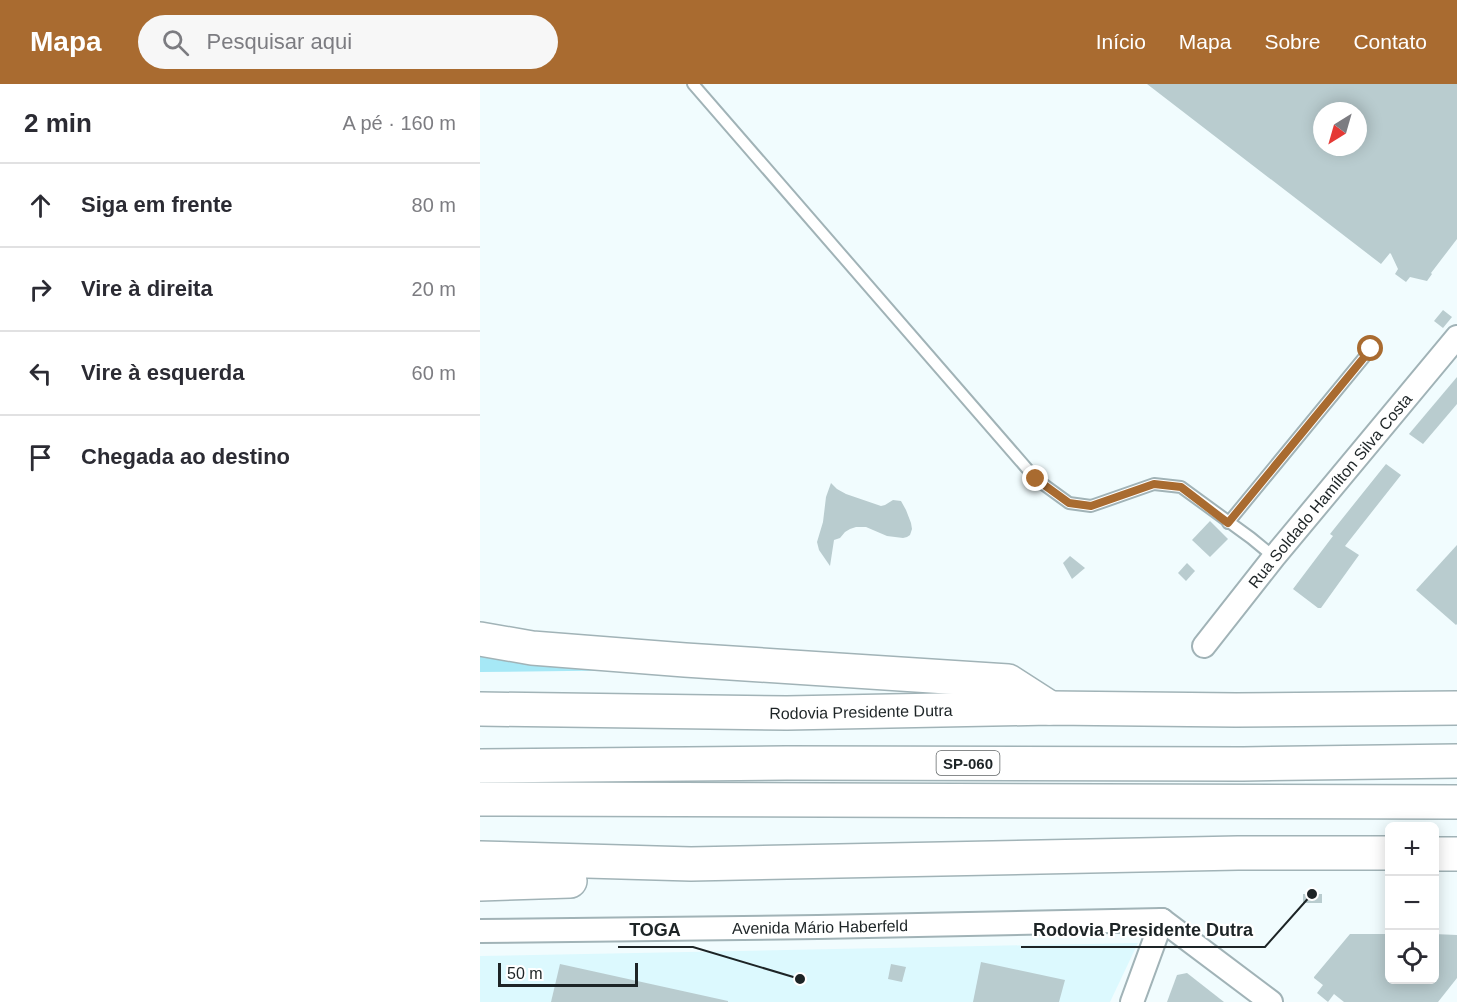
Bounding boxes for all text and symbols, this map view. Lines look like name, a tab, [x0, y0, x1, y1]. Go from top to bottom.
search box	[138, 15, 558, 69]
text: Mapa	[30, 26, 102, 57]
icon: search	[159, 26, 192, 59]
text: Pesquisar aqui	[207, 29, 352, 54]
text: Início	[1096, 30, 1146, 53]
text: Mapa	[1179, 30, 1231, 53]
text: Sobre	[1264, 30, 1320, 53]
text: Contato	[1353, 30, 1427, 53]
north arrow	[1313, 102, 1367, 156]
text: 2 min	[24, 108, 92, 138]
text: A pé · 160 m	[343, 112, 456, 134]
icon: ahead	[24, 189, 57, 222]
text: Siga em frente	[81, 192, 233, 217]
text: 80 m	[412, 194, 456, 216]
icon: right	[24, 273, 57, 306]
text: Vire à direita	[81, 276, 213, 301]
text: 20 m	[412, 278, 456, 300]
route start	[1357, 335, 1383, 361]
icon: left	[24, 357, 57, 390]
text: Vire à esquerda	[81, 360, 244, 385]
text: 60 m	[412, 362, 456, 384]
street label: Rua Soldado Hamílton Silva Costa	[1245, 390, 1415, 591]
icon: arrive	[24, 441, 57, 474]
text: Chegada ao destino	[81, 444, 290, 469]
route end	[1022, 465, 1048, 491]
street label: Rodovia Presidente Dutra	[769, 701, 953, 722]
road number: SP-060	[936, 751, 1000, 775]
map controls	[1385, 822, 1439, 984]
button: +	[1385, 822, 1439, 876]
button: −	[1385, 876, 1439, 930]
callout: TOGA	[618, 911, 693, 947]
callout: Rodovia Presidente Dutra	[1021, 911, 1265, 947]
street label: Avenida Mário Haberfeld	[732, 917, 908, 937]
text: TOGA	[629, 920, 681, 940]
text: Rodovia Presidente Dutra	[1033, 920, 1254, 940]
button: locate	[1385, 930, 1439, 984]
scale bar	[498, 960, 638, 988]
text: 50 m	[507, 965, 543, 982]

